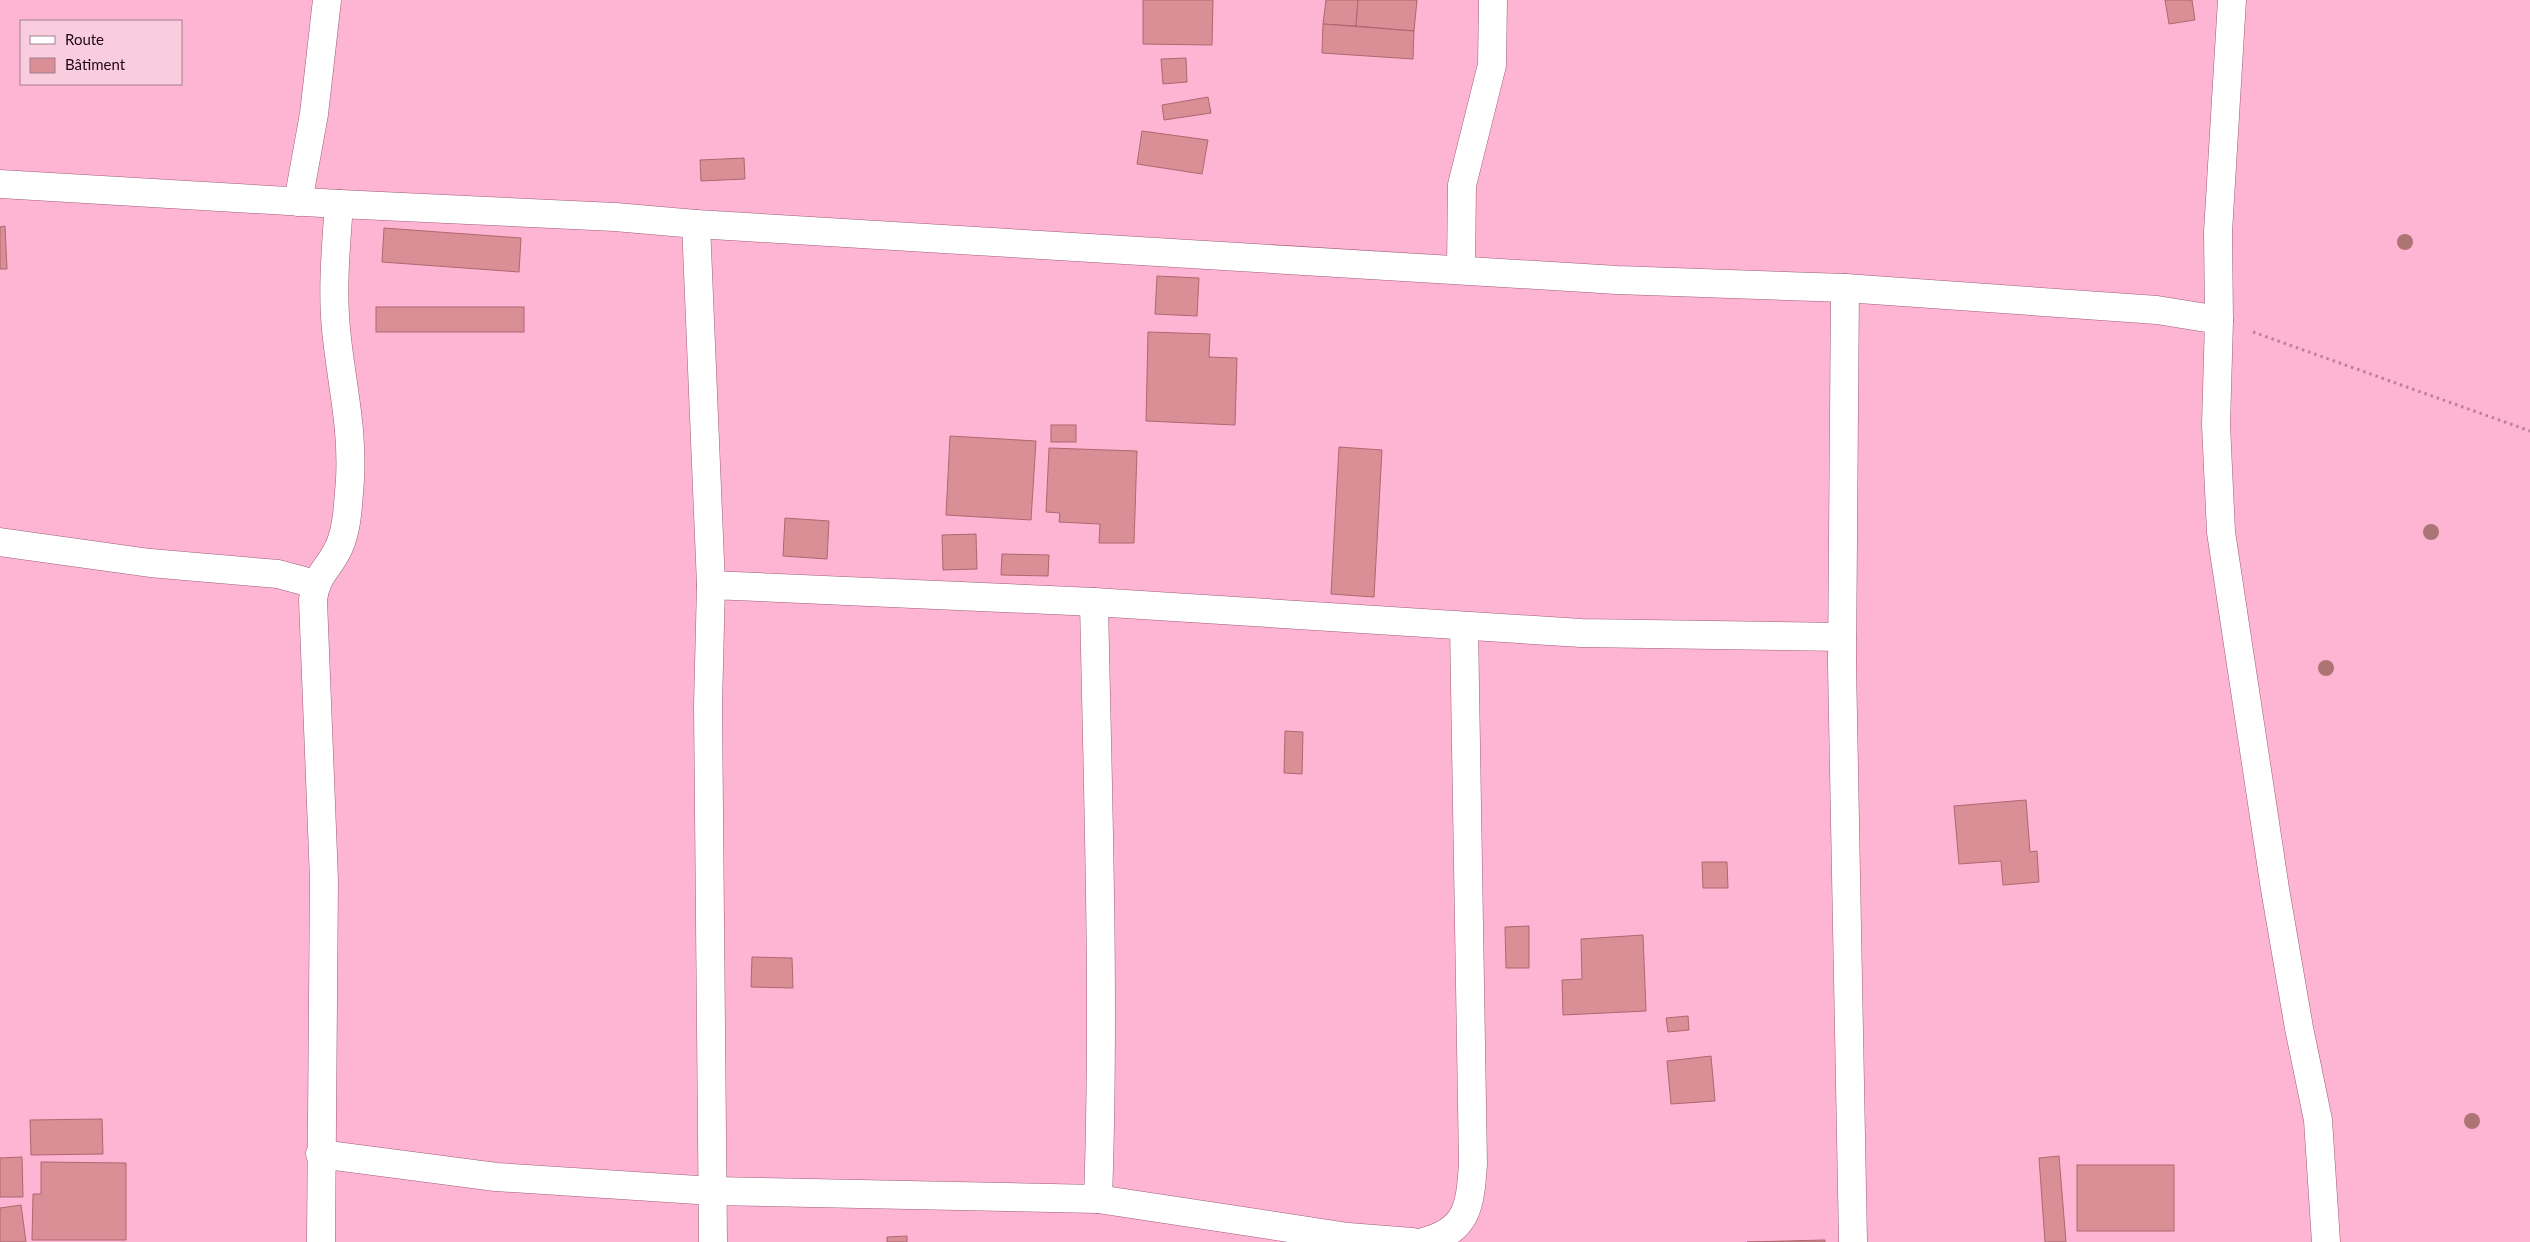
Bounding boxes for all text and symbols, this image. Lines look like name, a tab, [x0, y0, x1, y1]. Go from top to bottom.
legend	[20, 20, 182, 85]
text: Route	[65, 30, 104, 48]
text: Bâtiment	[65, 55, 126, 73]

